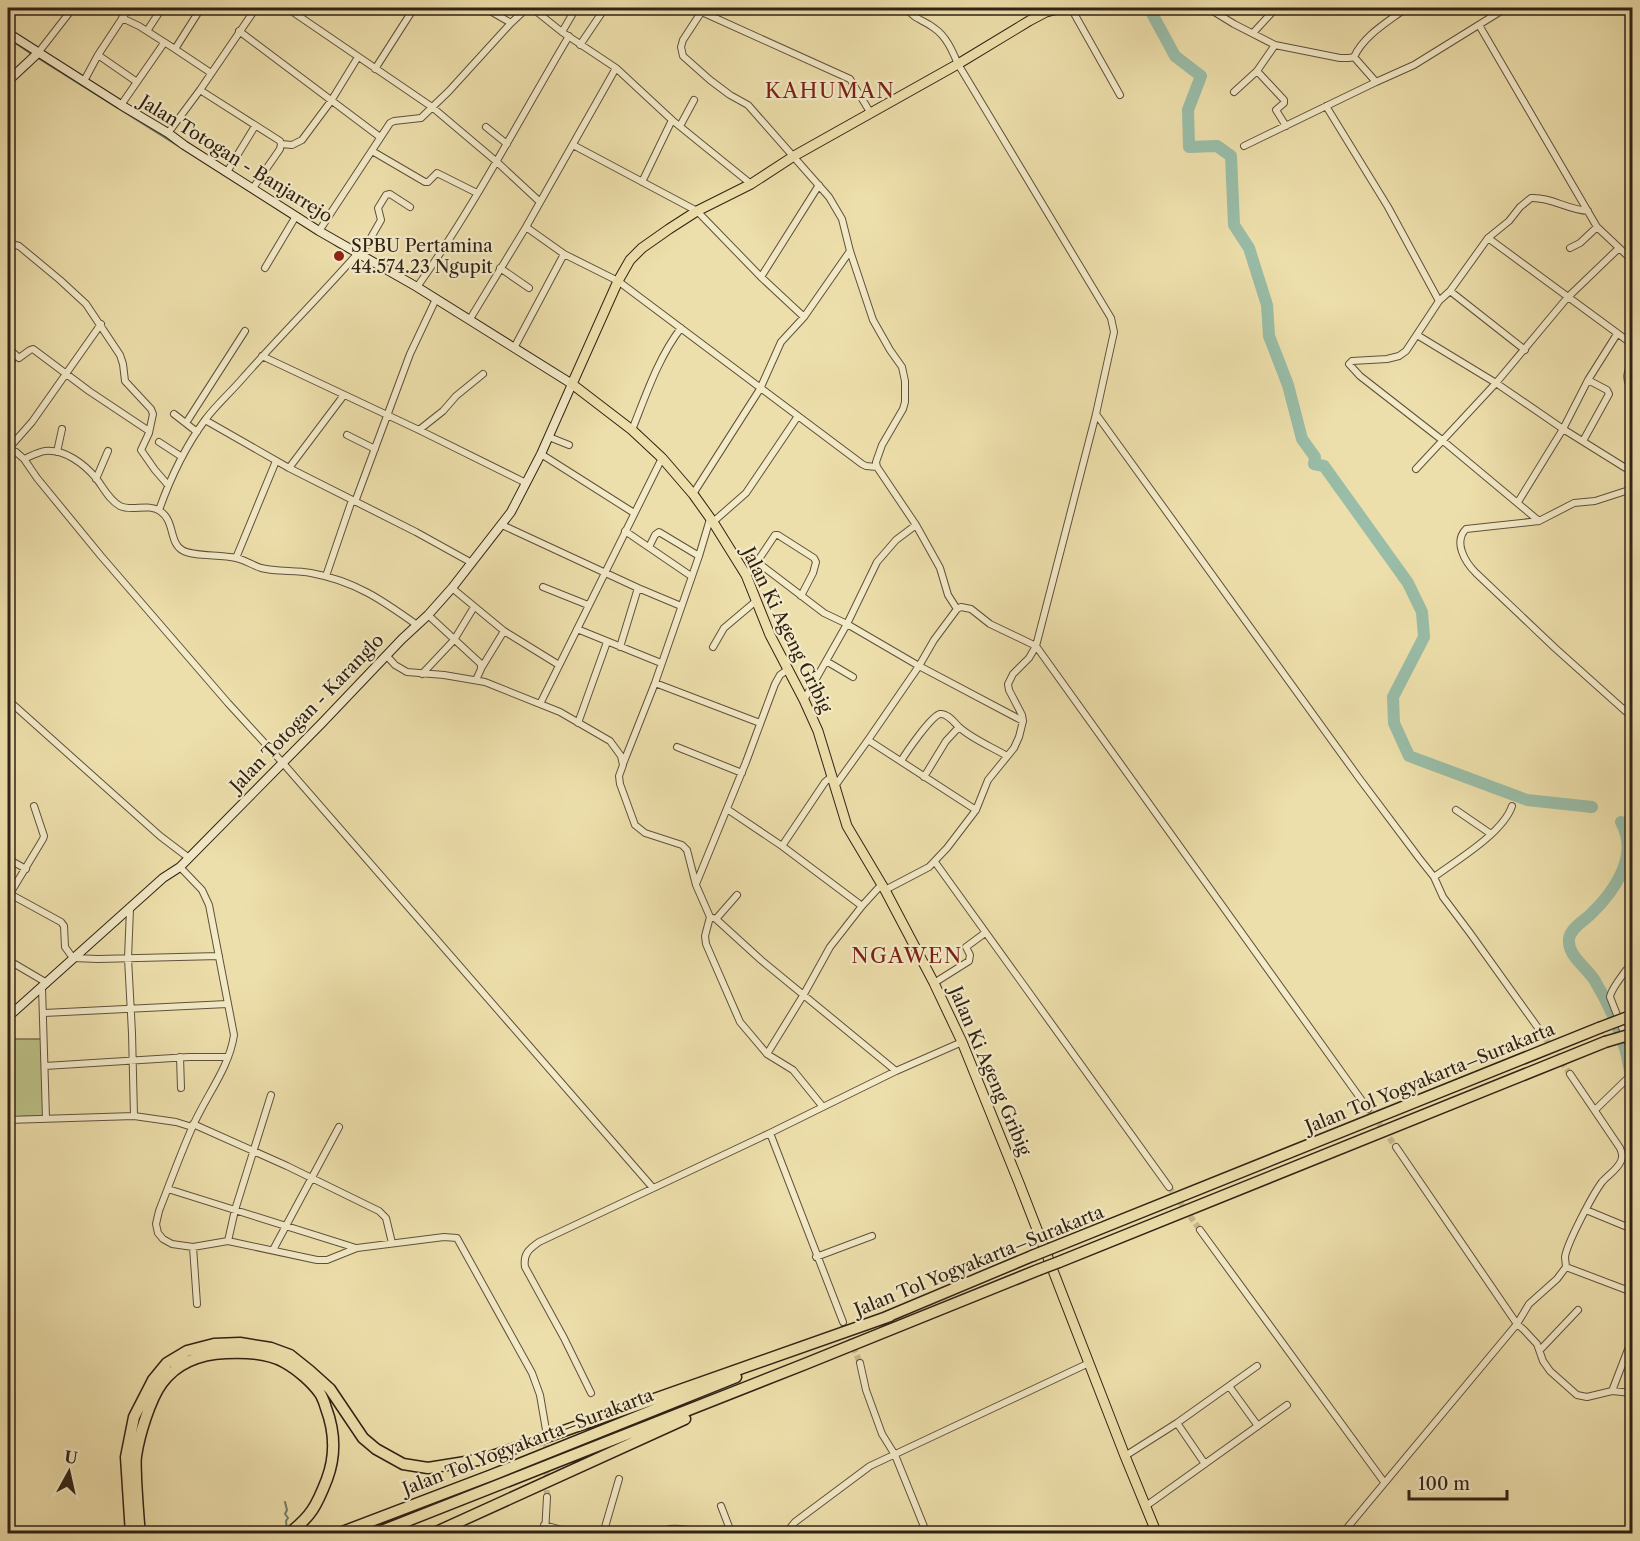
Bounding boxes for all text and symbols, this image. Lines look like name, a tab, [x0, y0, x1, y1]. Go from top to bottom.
district label: KAHUMAN	[765, 78, 895, 103]
street label: Jalan Totogan - Banjarrejo	[133, 89, 337, 228]
place label: SPBU Pertamina 44.574.23 Ngupit	[351, 235, 493, 278]
marker: SPBU Pertamina 44.574.23 Ngupit	[332, 249, 346, 263]
street label: Jalan Ki Ageng Gribig	[736, 541, 837, 717]
street label: Jalan Totogan - Karanglo	[223, 629, 389, 799]
district label: NGAWEN	[851, 943, 963, 968]
street label: Jalan Ki Ageng Gribig	[943, 980, 1036, 1159]
street label: Jalan Tol Yogyakarta–Surakarta	[1299, 1018, 1558, 1139]
street label: Jalan Tol Yogyakarta–Surakarta	[848, 1201, 1107, 1322]
street label: Jalan Tol Yogyakarta–Surakarta	[397, 1384, 657, 1501]
north arrow	[39, 1442, 99, 1502]
text: U	[63, 1446, 79, 1468]
scale bar	[1409, 1463, 1506, 1501]
text: 100 m	[1418, 1473, 1470, 1495]

